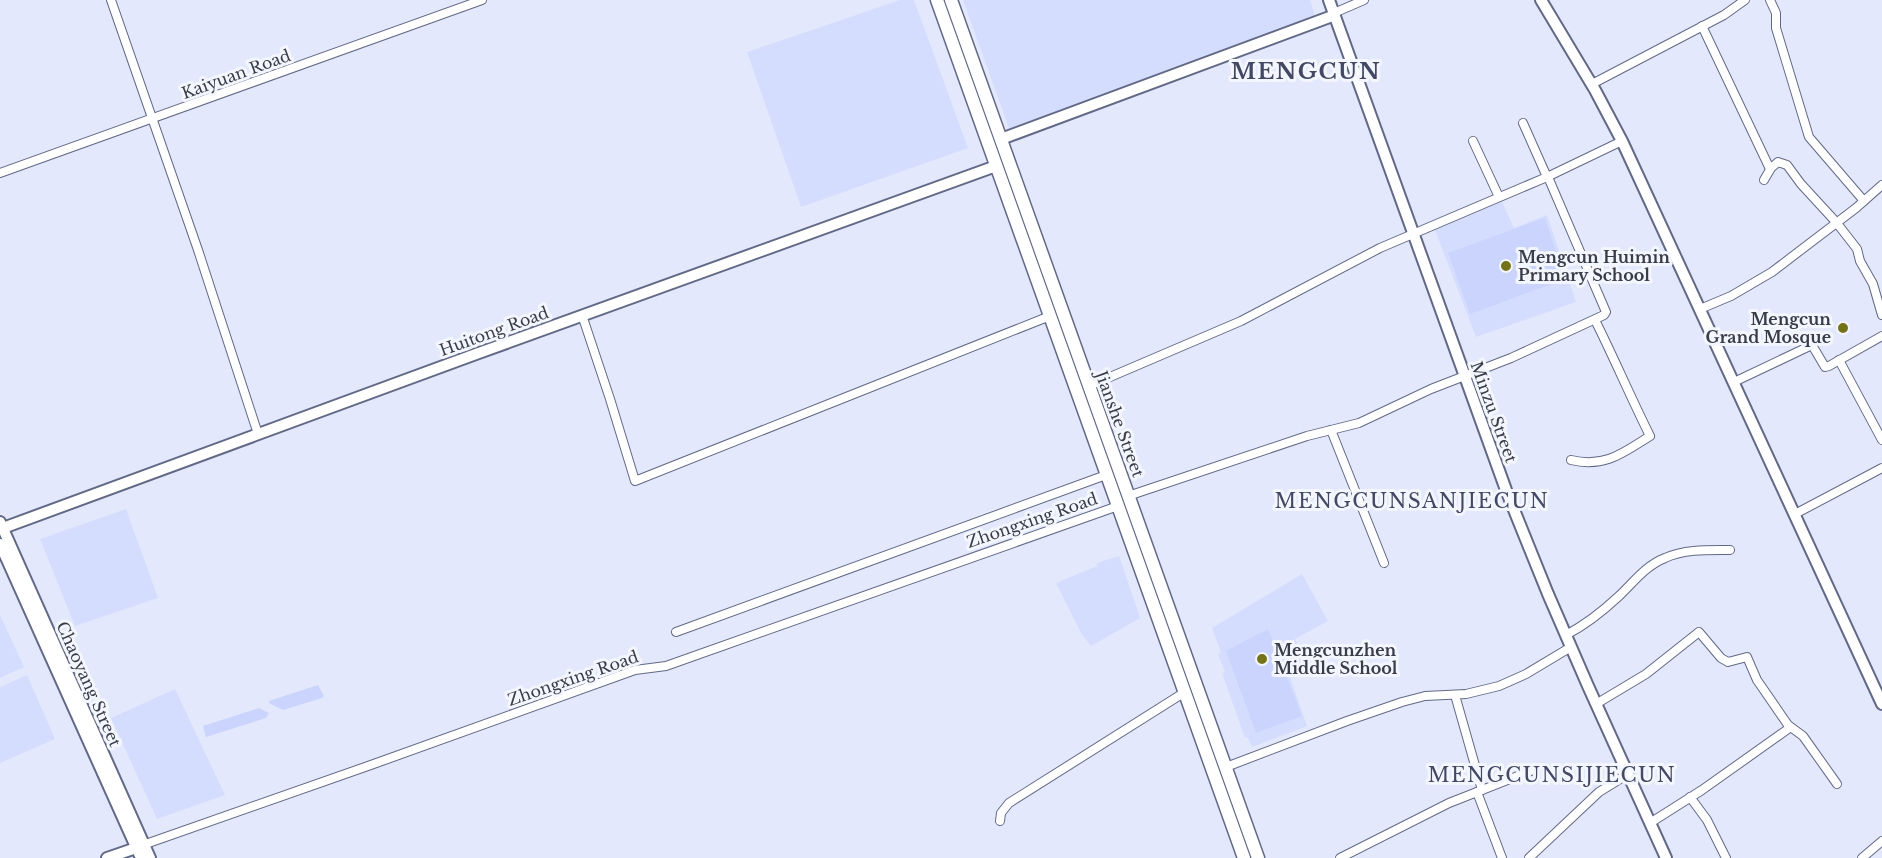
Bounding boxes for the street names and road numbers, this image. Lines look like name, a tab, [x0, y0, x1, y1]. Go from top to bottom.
street label: Kaiyuan Road	[179, 45, 293, 103]
street label: Huitong Road	[437, 302, 552, 360]
street label: Minzu Street	[1466, 359, 1522, 465]
street label: Jianshe Street	[1091, 366, 1148, 480]
street label: Zhongxing Road	[964, 488, 1100, 552]
street label: Chaoyang Street	[52, 618, 126, 750]
street label: Zhongxing Road	[505, 646, 641, 710]

